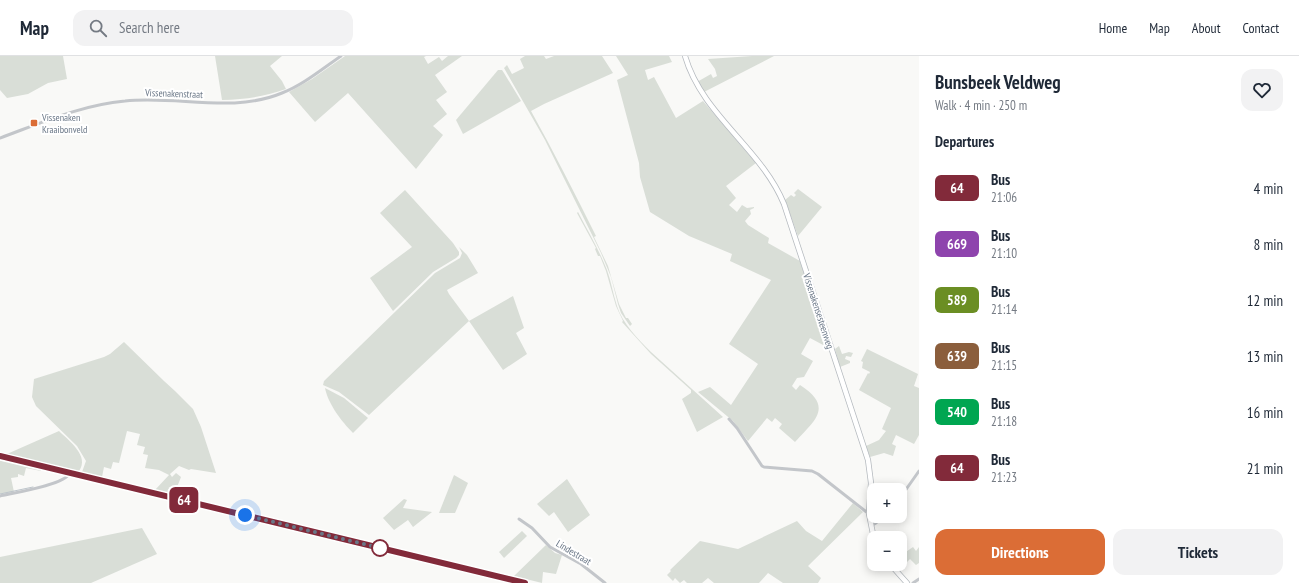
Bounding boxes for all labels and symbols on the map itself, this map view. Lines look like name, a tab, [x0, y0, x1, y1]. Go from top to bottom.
street label: Vissenakenstraat	[144, 86, 203, 101]
place label: Vissenaken Kraaibonveld	[41, 111, 87, 136]
marker: Vissenaken Kraaibonveld	[29, 118, 39, 128]
street label: Vissenakensesteenweg	[800, 271, 837, 351]
line badge: 64	[166, 487, 202, 513]
your location	[235, 505, 255, 525]
street label: Lindestraat	[554, 537, 594, 568]
unlabelled marker	[371, 539, 389, 557]

